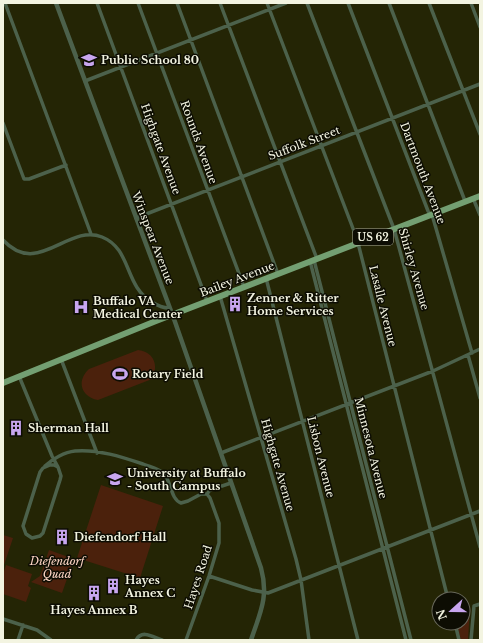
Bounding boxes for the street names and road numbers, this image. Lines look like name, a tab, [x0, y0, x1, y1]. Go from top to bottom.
street label: Rounds Avenue	[177, 98, 221, 186]
street label: Highgate Avenue	[138, 102, 184, 196]
street label: Dartmouth Avenue	[397, 120, 449, 226]
street label: Suffolk Street	[266, 123, 343, 163]
street label: Winspear Avenue	[128, 189, 177, 287]
street label: Shirley Avenue	[396, 226, 432, 312]
road number: US 62	[353, 229, 393, 245]
street label: Bailey Avenue	[197, 258, 277, 300]
street label: Lasalle Avenue	[366, 264, 400, 348]
street label: Minnesota Avenue	[352, 396, 390, 500]
street label: Lisbon Avenue	[304, 415, 338, 499]
street label: Highgate Avenue	[258, 417, 298, 513]
street label: Hayes Road	[181, 543, 215, 611]

